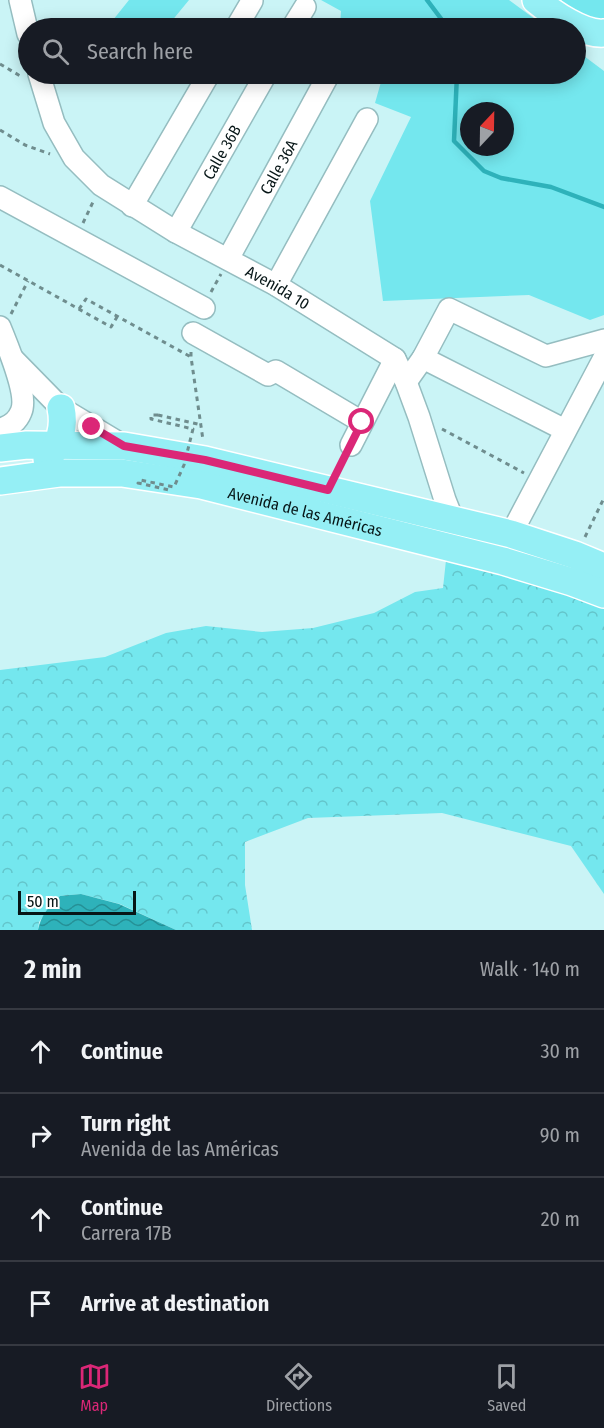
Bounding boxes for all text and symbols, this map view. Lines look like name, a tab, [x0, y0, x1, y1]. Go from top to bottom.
search box	[18, 18, 586, 84]
icon: search	[39, 35, 72, 68]
text: Search here	[87, 38, 193, 65]
north arrow	[460, 102, 514, 156]
street label: Calle 36B	[199, 121, 245, 183]
street label: Calle 36A	[256, 136, 301, 197]
street label: Avenida 10	[243, 261, 313, 313]
route start	[348, 408, 374, 434]
route end	[78, 413, 104, 439]
street label: Avenida de las Américas	[226, 483, 385, 540]
scale bar	[18, 888, 136, 916]
text: 50 m	[27, 892, 59, 911]
text: 2 min	[24, 954, 82, 985]
text: Walk · 140 m	[480, 957, 580, 981]
icon: ahead	[24, 1035, 57, 1068]
text: Continue	[81, 1038, 163, 1065]
text: 30 m	[540, 1039, 580, 1063]
text: Turn right	[81, 1110, 170, 1137]
icon: right	[24, 1119, 57, 1152]
text: 90 m	[540, 1123, 580, 1147]
text: Avenida de las Américas	[81, 1137, 279, 1161]
text: Continue	[81, 1194, 163, 1221]
icon: ahead	[24, 1203, 57, 1236]
text: 20 m	[541, 1207, 580, 1231]
text: Carrera 17B	[81, 1221, 172, 1245]
icon: arrive	[24, 1287, 57, 1320]
text: Arrive at destination	[81, 1290, 269, 1317]
tab: Map	[78, 1360, 111, 1415]
tab: Directions	[266, 1360, 332, 1415]
tab: Saved	[487, 1360, 526, 1415]

